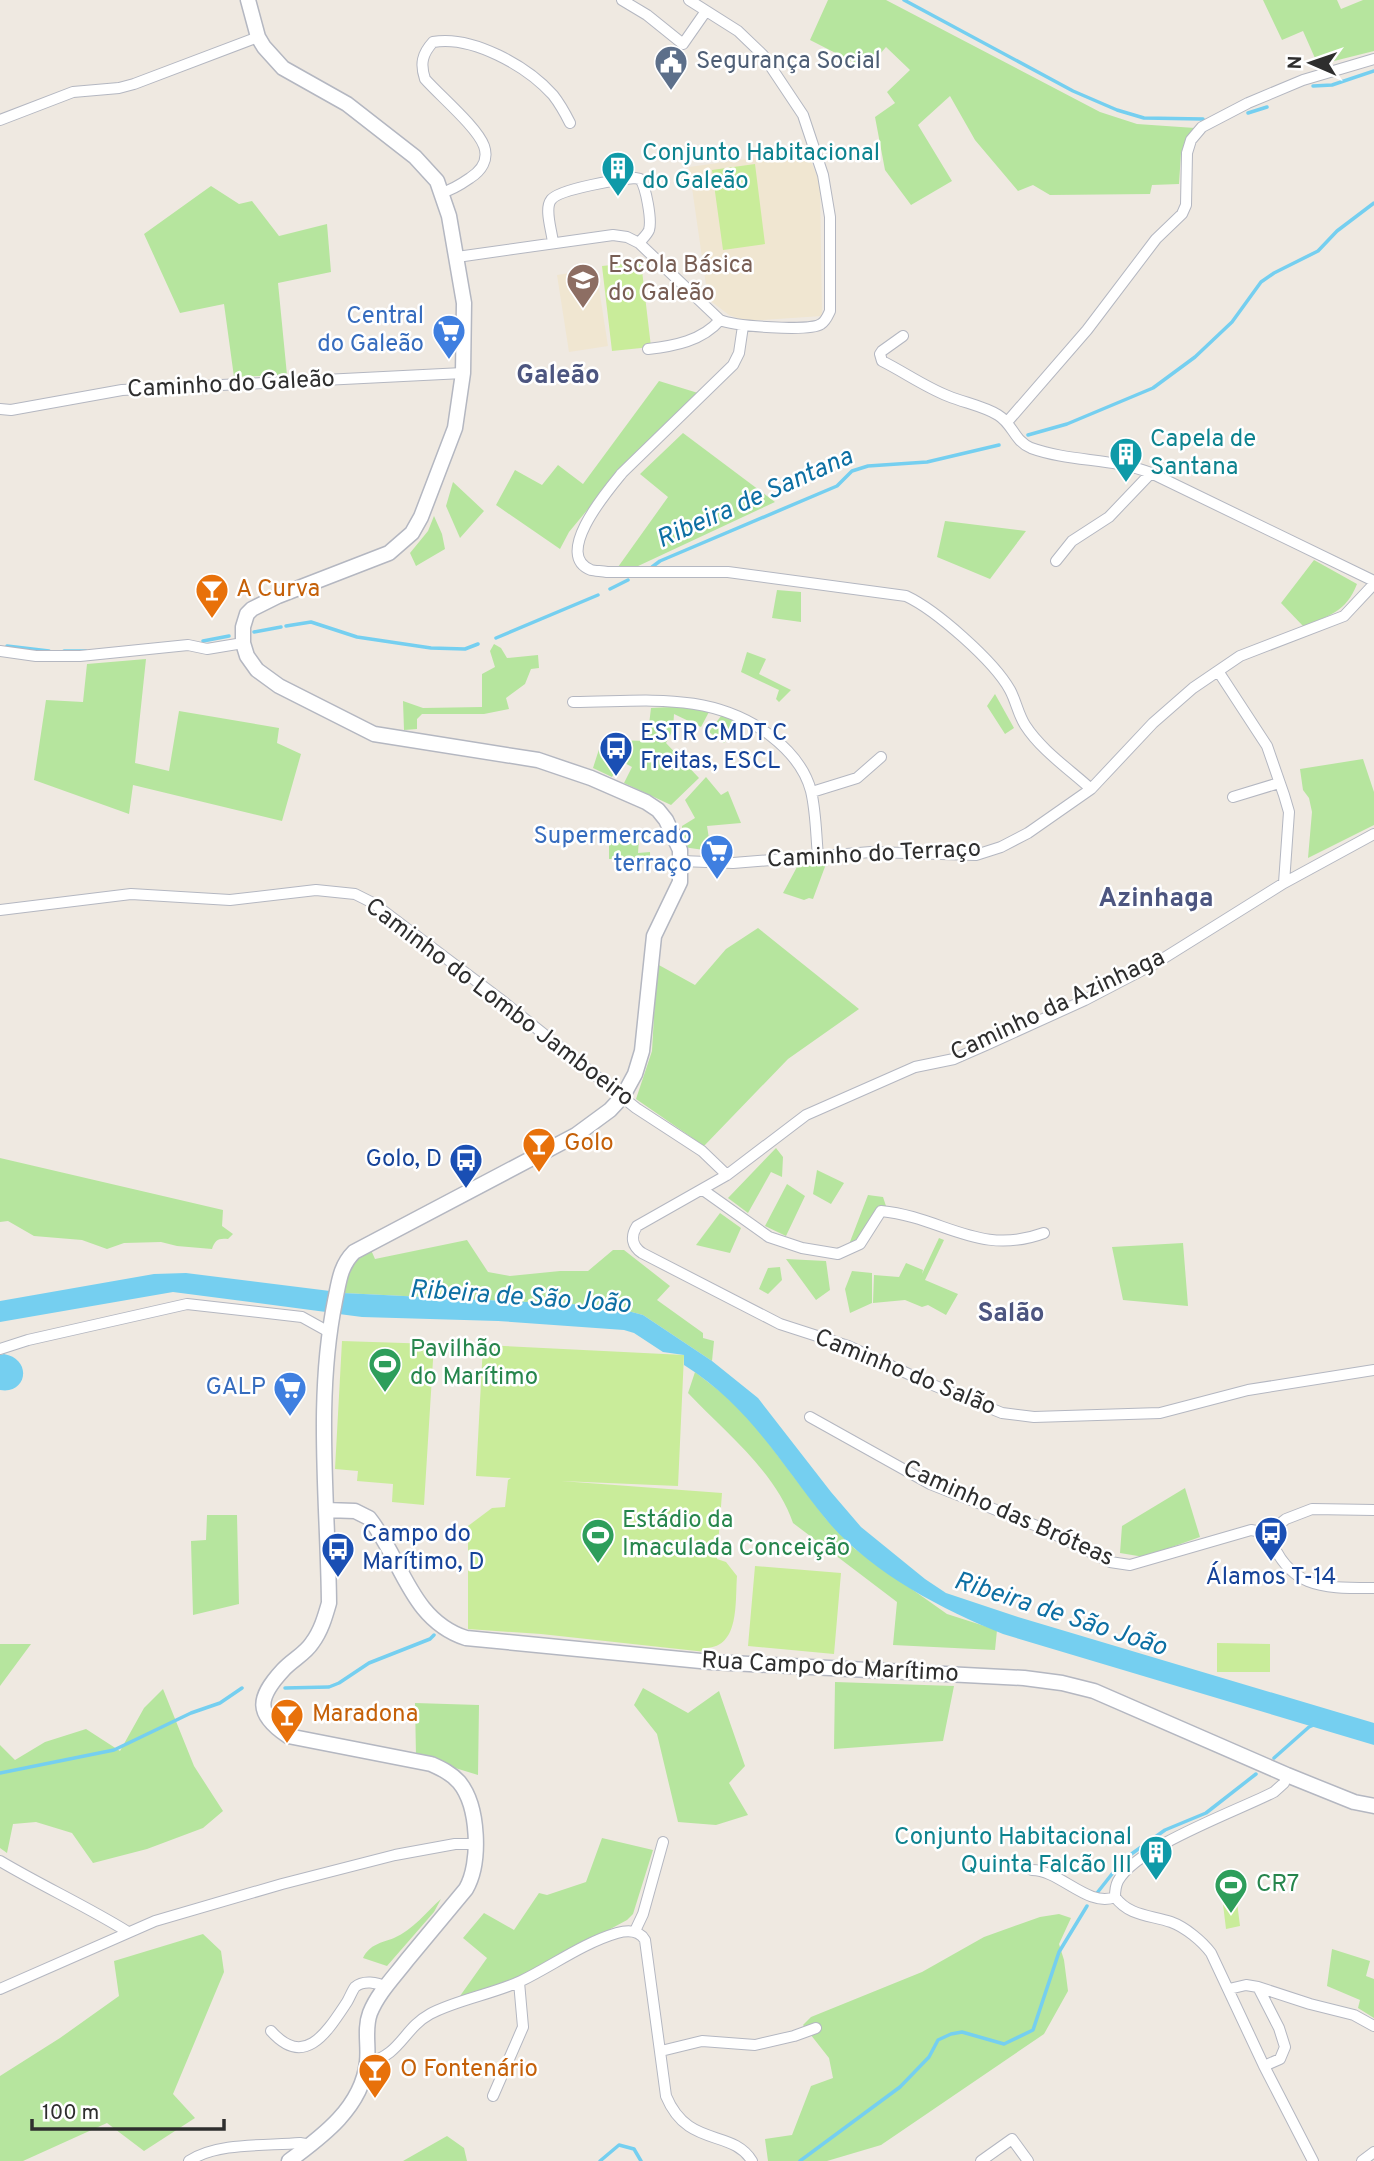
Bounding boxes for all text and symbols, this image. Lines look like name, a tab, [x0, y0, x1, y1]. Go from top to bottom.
north arrow	[1276, 28, 1346, 98]
public building icon: Segurança Social	[652, 43, 690, 92]
place label: Segurança Social	[696, 47, 881, 77]
text: N	[1284, 55, 1308, 70]
place label: Conjunto Habitacional do Galeão	[642, 139, 880, 197]
building icon: Conjunto Habitacional do Galeão	[599, 149, 637, 198]
place label: Escola Básica do Galeão	[608, 251, 753, 309]
school or university icon: Escola Básica do Galeão	[564, 261, 602, 310]
place label: Central do Galeão	[317, 302, 424, 360]
supermarket icon: Central do Galeão	[430, 312, 468, 361]
district label: Galeão	[516, 360, 600, 393]
street label: Caminho do Galeão	[126, 365, 336, 405]
place label: Capela de Santana	[1150, 425, 1256, 483]
building icon: Capela de Santana	[1107, 435, 1145, 484]
water label: Ribeira de Santana	[652, 441, 859, 557]
bar icon: A Curva	[193, 571, 231, 620]
place label: A Curva	[236, 575, 320, 605]
place label: ESTR CMDT C Freitas, ESCL	[640, 719, 788, 777]
bus stop icon: ESTR CMDT C Freitas, ESCL	[597, 729, 635, 778]
place label: Supermercado terraço	[533, 822, 692, 880]
supermarket icon: Supermercado terraço	[698, 832, 736, 881]
street label: Caminho do Terraço	[766, 834, 982, 876]
district label: Azinhaga	[1098, 883, 1214, 916]
street label: Caminho do Lombo Jamboeiro	[359, 892, 639, 1114]
street label: Caminho da Azinhaga	[946, 943, 1170, 1069]
bar icon: Golo	[520, 1125, 558, 1174]
place label: Golo	[564, 1129, 614, 1159]
bus stop icon: Golo, D	[447, 1141, 485, 1190]
place label: Golo, D	[365, 1145, 442, 1175]
water label: Ribeira de São João	[408, 1274, 632, 1322]
district label: Salão	[977, 1298, 1045, 1331]
street label: Caminho do Salão	[810, 1323, 1000, 1423]
place label: Pavilhão do Marítimo	[410, 1335, 538, 1393]
sports icon: Pavilhão do Marítimo	[366, 1345, 404, 1394]
supermarket icon: GALP	[271, 1369, 309, 1418]
place label: GALP	[206, 1373, 266, 1403]
street label: Caminho das Bróteas	[898, 1454, 1118, 1574]
place label: Estádio da Imaculada Conceição	[622, 1506, 850, 1564]
bus stop icon: Álamos T-14	[1252, 1514, 1290, 1563]
sports icon: Estádio da Imaculada Conceição	[579, 1516, 617, 1565]
place label: Campo do Marítimo, D	[362, 1520, 485, 1578]
bus stop icon: Campo do Marítimo, D	[319, 1530, 357, 1579]
place label: Álamos T-14	[1205, 1561, 1337, 1593]
water label: Ribeira de São João	[949, 1565, 1171, 1665]
street label: Rua Campo do Marítimo	[700, 1646, 960, 1690]
bar icon: Maradona	[268, 1696, 306, 1745]
place label: Maradona	[312, 1700, 418, 1730]
place label: Conjunto Habitacional Quinta Falcão III	[894, 1823, 1132, 1881]
building icon: Conjunto Habitacional Quinta Falcão III	[1137, 1833, 1175, 1882]
sports icon: CR7	[1212, 1866, 1250, 1915]
place label: CR7	[1256, 1870, 1299, 1900]
bar icon: O Fontenário	[356, 2051, 394, 2100]
place label: O Fontenário	[400, 2055, 538, 2085]
scale bar	[32, 2088, 224, 2132]
text: 100 m	[42, 2100, 99, 2127]

